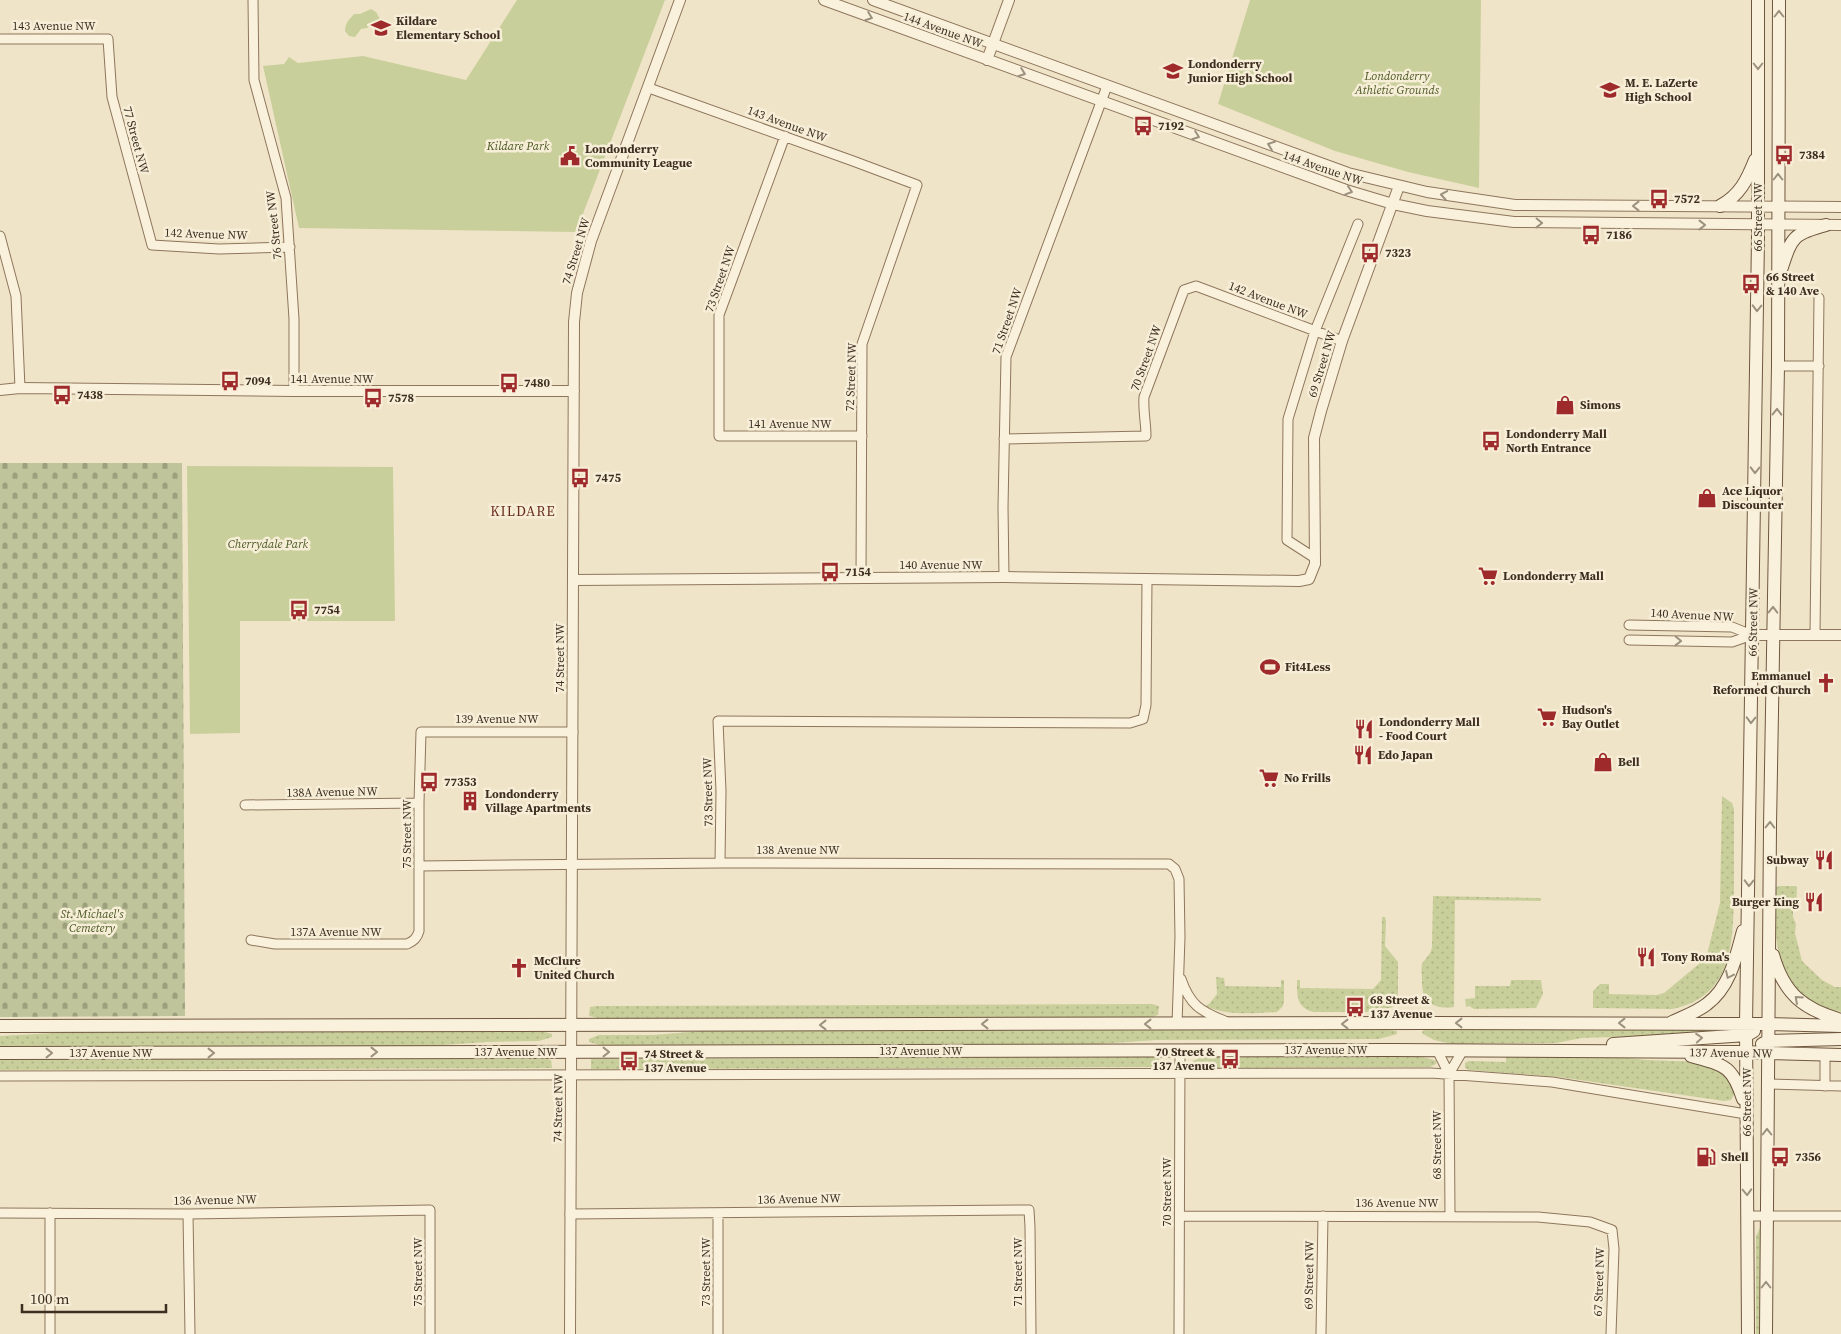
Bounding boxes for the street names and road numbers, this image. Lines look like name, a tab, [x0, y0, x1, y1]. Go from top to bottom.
street label: 144 Avenue NW	[901, 8, 985, 52]
street label: 143 Avenue NW	[12, 18, 96, 34]
street label: 143 Avenue NW	[745, 102, 829, 146]
street label: 77 Street NW	[119, 105, 153, 176]
street label: 144 Avenue NW	[1281, 147, 1365, 189]
street label: 66 Street NW	[1750, 182, 1766, 251]
street label: 76 Street NW	[262, 189, 286, 260]
street label: 74 Street NW	[558, 215, 594, 286]
street label: 142 Avenue NW	[164, 225, 248, 243]
street label: 73 Street NW	[701, 243, 739, 314]
street label: 142 Avenue NW	[1226, 278, 1310, 323]
street label: 71 Street NW	[988, 285, 1026, 356]
street label: 70 Street NW	[1127, 322, 1165, 393]
street label: 69 Street NW	[1304, 328, 1340, 399]
street label: 72 Street NW	[842, 342, 860, 412]
street label: 141 Avenue NW	[290, 371, 374, 387]
street label: 141 Avenue NW	[748, 416, 832, 432]
street label: 140 Avenue NW	[899, 557, 983, 573]
street label: 66 Street NW	[1744, 587, 1762, 657]
street label: 140 Avenue NW	[1650, 605, 1734, 625]
street label: 74 Street NW	[552, 623, 568, 692]
street label: 139 Avenue NW	[455, 711, 539, 727]
street label: 73 Street NW	[699, 757, 717, 827]
street label: 138A Avenue NW	[286, 783, 378, 801]
street label: 75 Street NW	[399, 799, 415, 868]
street label: 138 Avenue NW	[756, 842, 840, 858]
street label: 137A Avenue NW	[290, 924, 382, 940]
street label: 137 Avenue NW	[1284, 1042, 1368, 1058]
street label: 137 Avenue NW	[879, 1043, 963, 1059]
street label: 137 Avenue NW	[474, 1044, 558, 1060]
street label: 137 Avenue NW	[1689, 1044, 1773, 1062]
street label: 137 Avenue NW	[69, 1045, 153, 1061]
street label: 66 Street NW	[1739, 1067, 1755, 1136]
street label: 74 Street NW	[549, 1073, 567, 1143]
street label: 68 Street NW	[1429, 1110, 1445, 1179]
street label: 70 Street NW	[1159, 1157, 1175, 1226]
street label: 136 Avenue NW	[757, 1190, 841, 1208]
street label: 136 Avenue NW	[173, 1191, 257, 1209]
street label: 136 Avenue NW	[1355, 1195, 1439, 1211]
street label: 75 Street NW	[410, 1237, 426, 1306]
street label: 73 Street NW	[698, 1237, 714, 1306]
street label: 71 Street NW	[1010, 1237, 1026, 1306]
street label: 69 Street NW	[1300, 1240, 1318, 1310]
street label: 67 Street NW	[1590, 1247, 1608, 1317]

